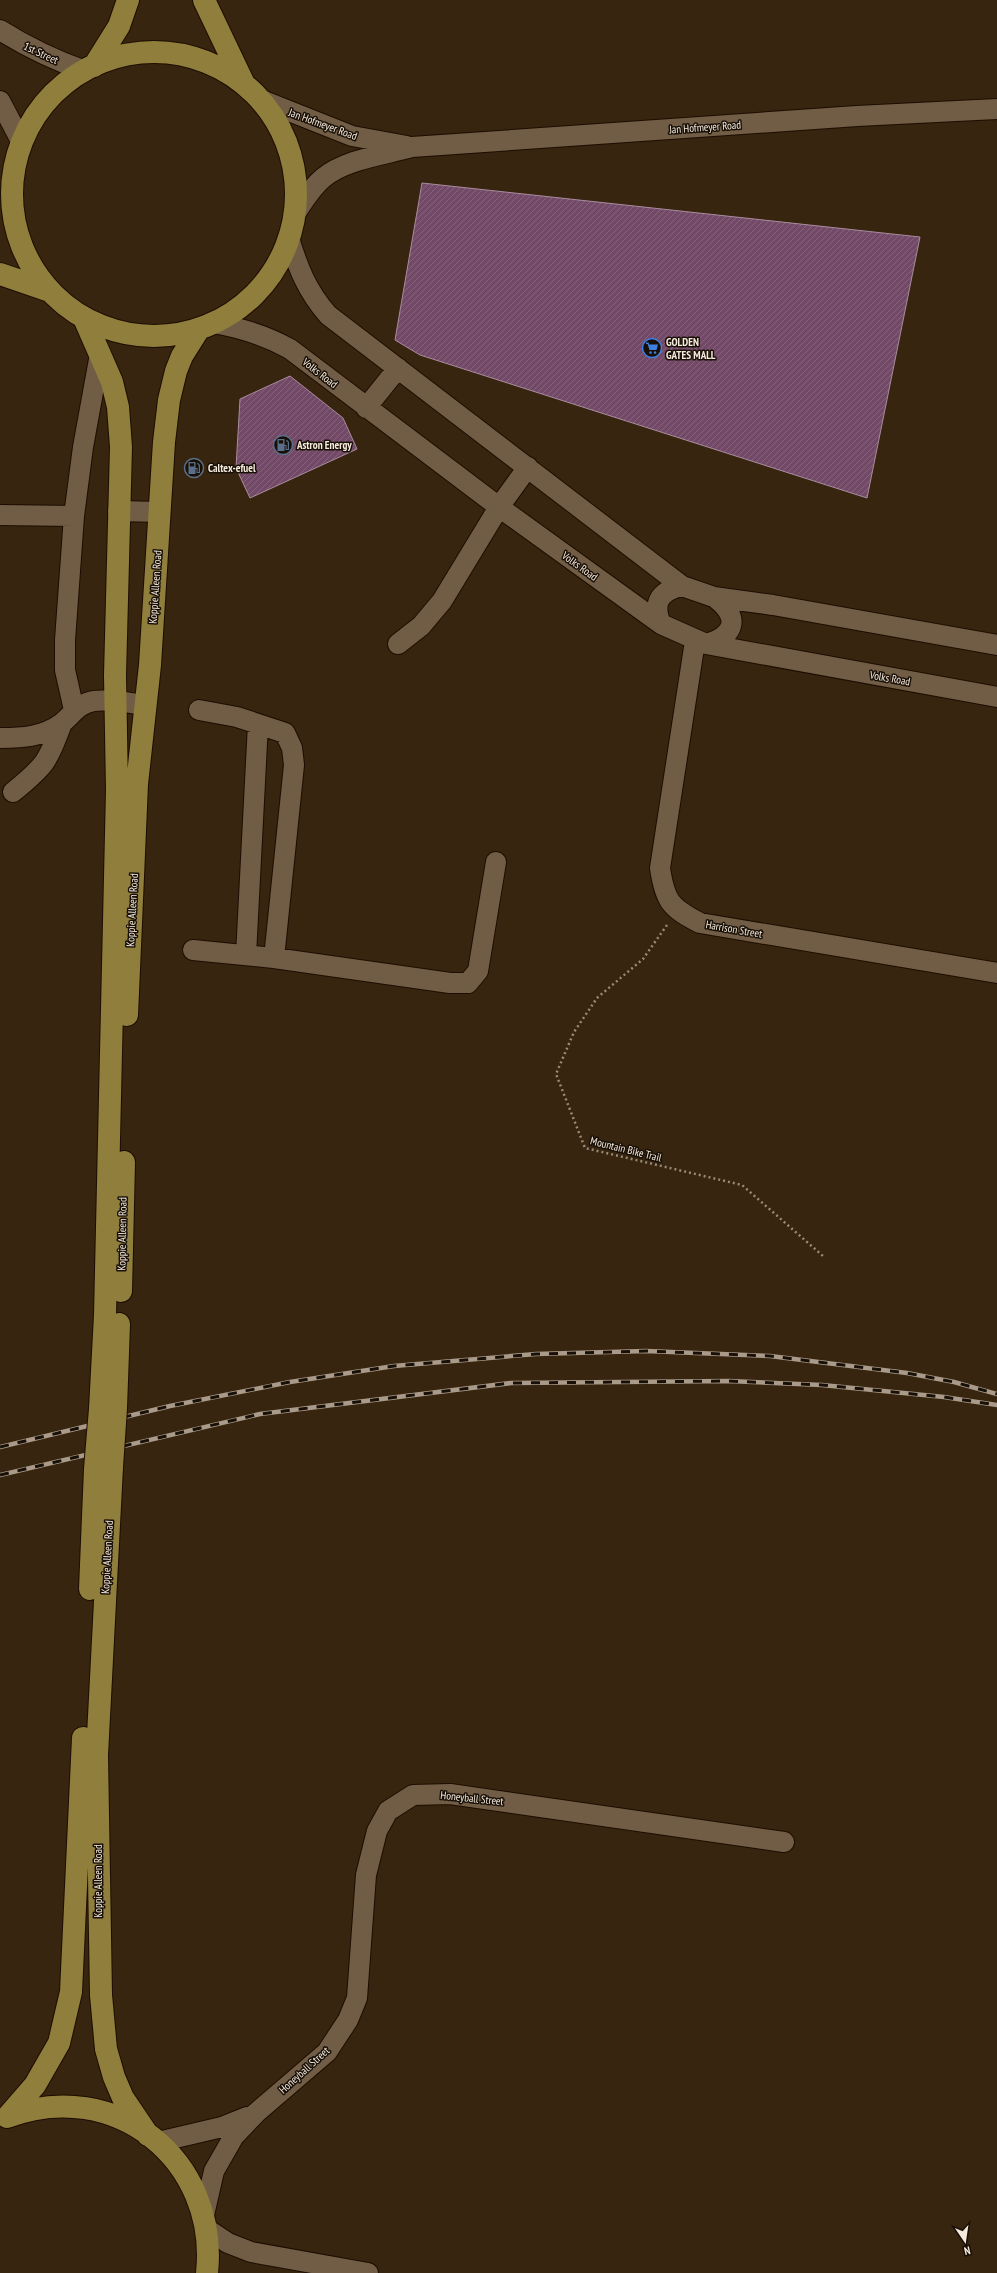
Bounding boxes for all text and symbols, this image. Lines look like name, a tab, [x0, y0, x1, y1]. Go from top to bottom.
street label: 1st Street	[21, 39, 61, 67]
street label: Jan Hofmeyer Road	[286, 105, 359, 143]
street label: Jan Hofmeyer Road	[668, 117, 742, 137]
place label: GOLDEN GATES MALL	[666, 335, 716, 362]
supermarket icon: GOLDEN GATES MALL	[641, 337, 663, 359]
street label: Volks Road	[299, 354, 341, 391]
fuel station icon: Astron Energy	[272, 434, 294, 456]
place label: Astron Energy	[296, 438, 352, 452]
fuel station icon: Caltex-efuel	[183, 457, 205, 479]
place label: Caltex-efuel	[208, 461, 256, 475]
street label: Volks Road	[559, 548, 601, 584]
street label: Koppie Alleen Road	[145, 550, 165, 624]
street label: Volks Road	[868, 667, 912, 688]
street label: Koppie Alleen Road	[123, 873, 141, 947]
street label: Harrison Street	[705, 917, 763, 941]
street label: Mountain Bike Trail	[589, 1133, 664, 1165]
street label: Koppie Alleen Road	[114, 1197, 130, 1271]
street label: Koppie Alleen Road	[98, 1520, 116, 1594]
street label: Honeyball Street	[440, 1788, 504, 1808]
street label: Koppie Alleen Road	[91, 1844, 105, 1918]
street label: Honeyball Street	[276, 2044, 332, 2096]
north arrow	[945, 2221, 985, 2261]
text: N	[963, 2243, 972, 2258]

